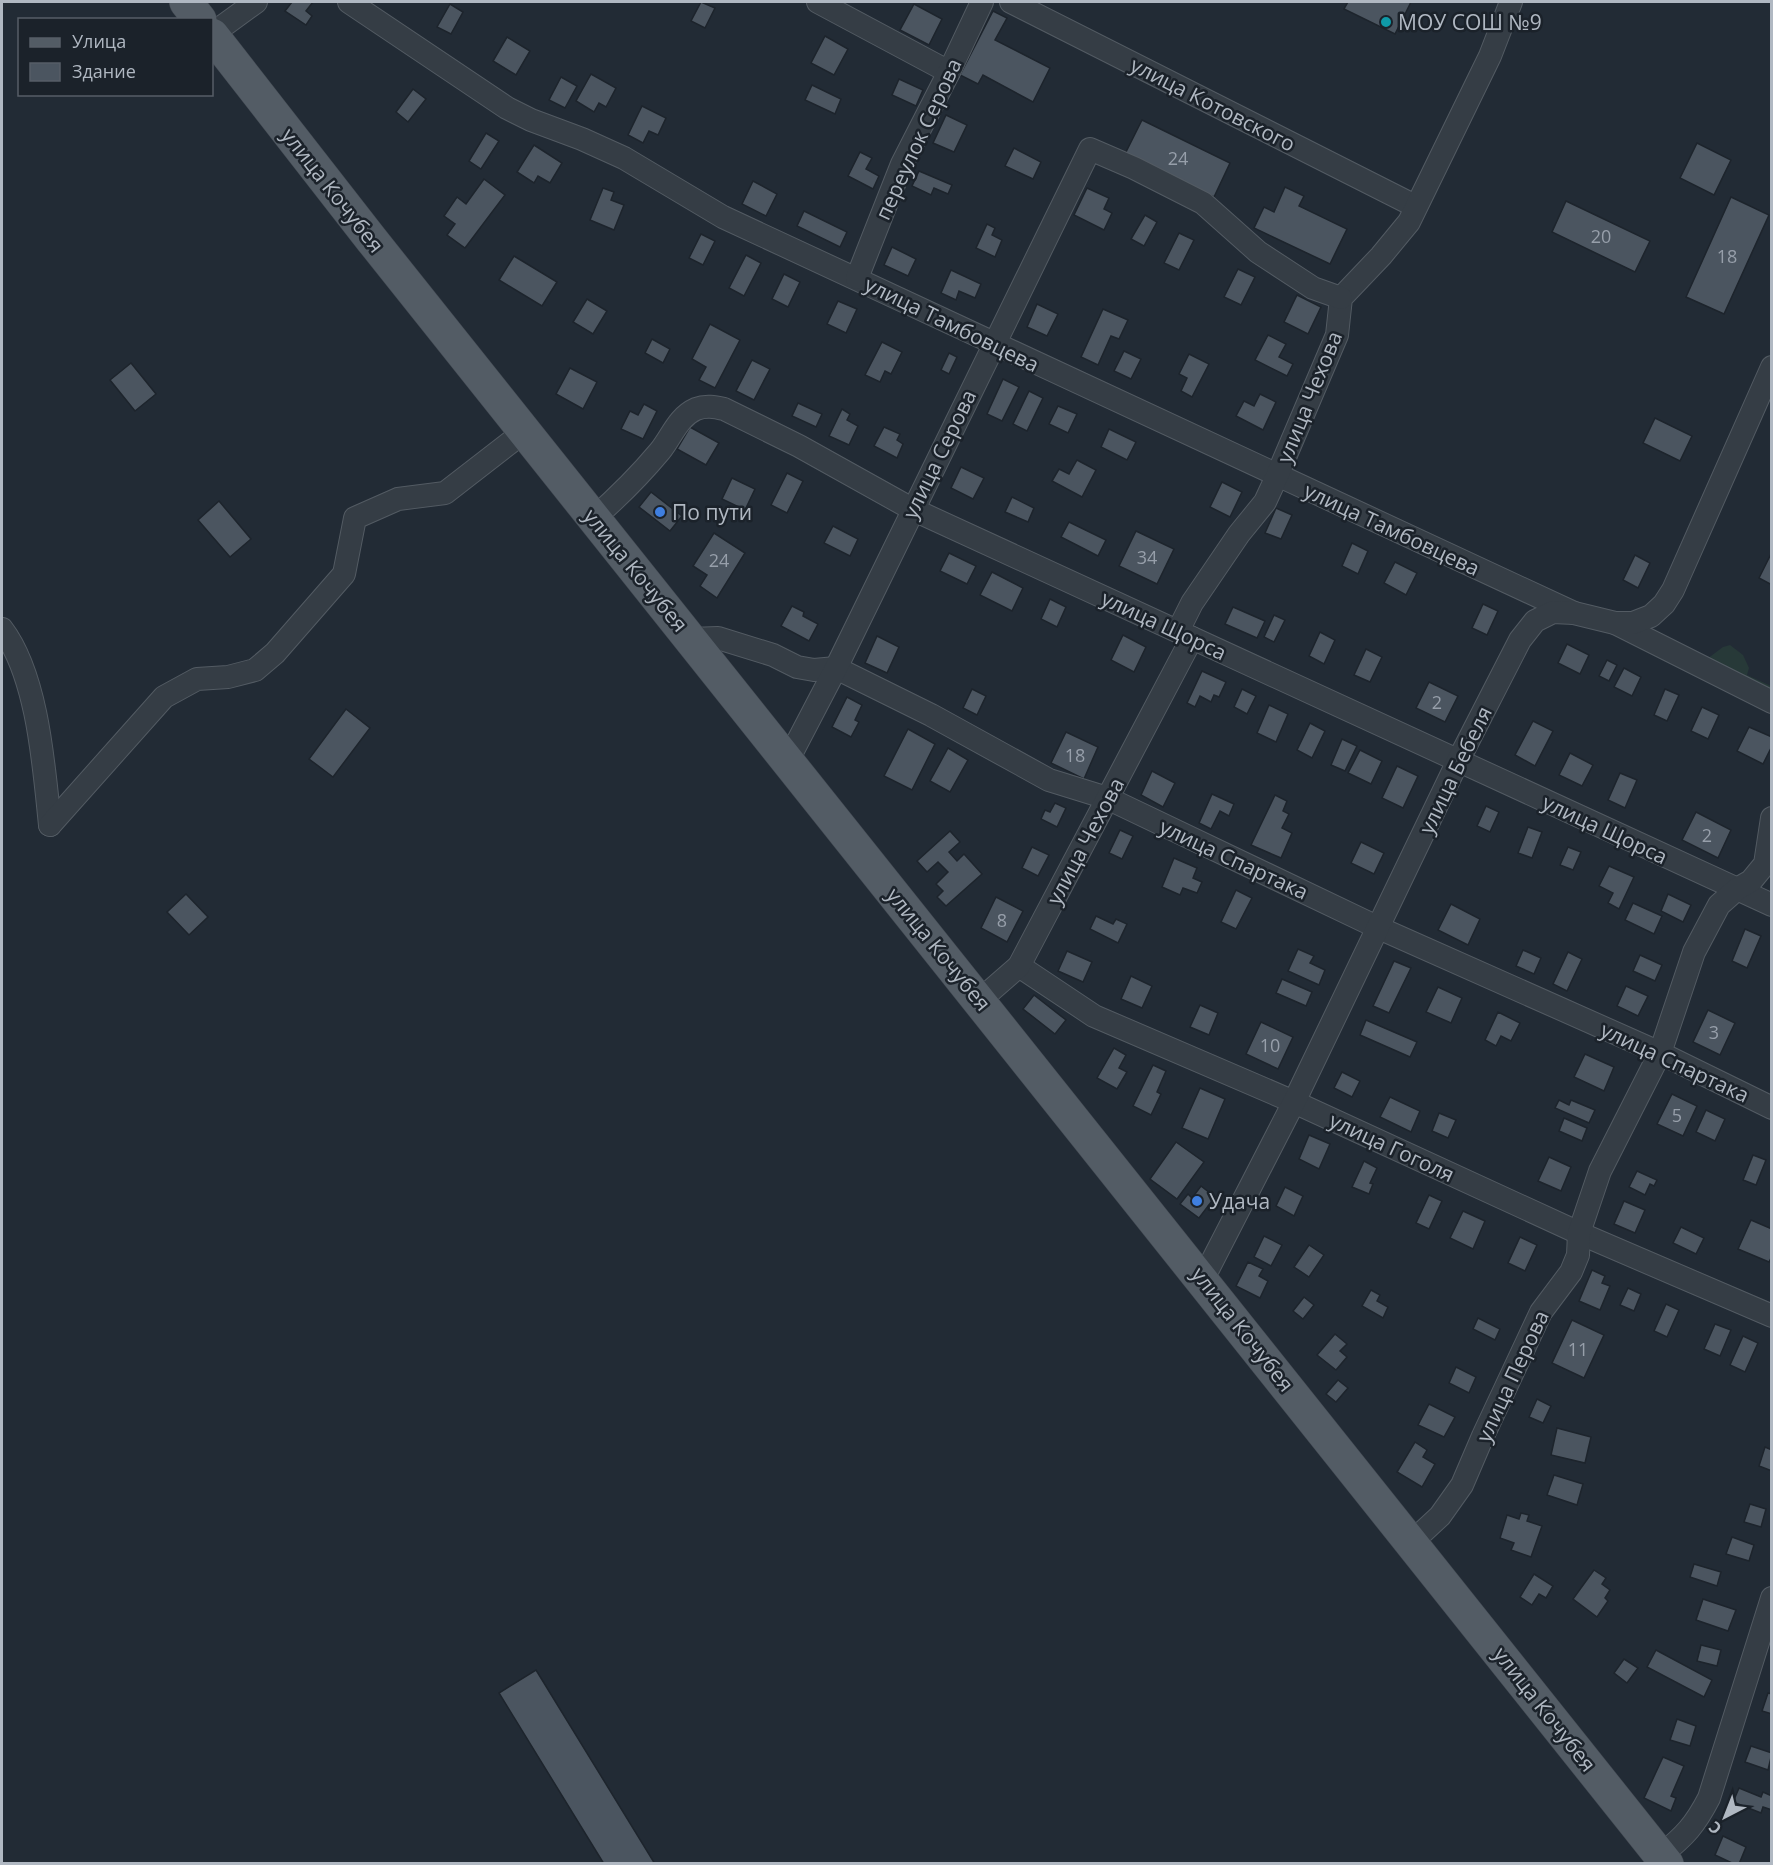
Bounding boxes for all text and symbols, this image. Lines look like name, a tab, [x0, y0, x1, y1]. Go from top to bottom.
place label: МОУ СОШ №9	[1398, 8, 1542, 36]
marker: МОУ СОШ №9	[1379, 15, 1393, 29]
legend	[18, 18, 213, 96]
text: Улица	[72, 29, 126, 53]
street label: улица Котовского	[1126, 50, 1300, 158]
street label: переулок Серова	[868, 54, 968, 224]
text: Здание	[72, 59, 136, 83]
street label: улица Кочубея	[276, 122, 390, 258]
house number: 24	[1168, 146, 1188, 170]
house number: 20	[1591, 224, 1611, 248]
house number: 18	[1717, 244, 1737, 268]
street label: улица Тамбовцева	[860, 270, 1044, 378]
street label: улица Чехова	[1270, 327, 1348, 467]
street label: улица Серова	[896, 385, 982, 523]
street label: улица Тамбовцева	[1300, 476, 1484, 582]
place label: По пути	[672, 498, 752, 526]
street label: улица Кочубея	[578, 503, 694, 637]
marker: По пути	[653, 505, 667, 519]
house number: 34	[1137, 545, 1157, 569]
house number: 24	[709, 548, 729, 572]
street label: улица Щорса	[1097, 584, 1231, 666]
house number: 2	[1432, 690, 1442, 714]
street label: улица Бебеля	[1412, 702, 1498, 838]
house number: 18	[1065, 743, 1085, 767]
street label: улица Чехова	[1040, 773, 1130, 909]
street label: улица Щорса	[1538, 788, 1672, 870]
street label: улица Спартака	[1155, 812, 1313, 906]
house number: 2	[1702, 823, 1712, 847]
street label: улица Кочубея	[881, 882, 997, 1016]
house number: 8	[997, 908, 1007, 932]
street label: улица Спартака	[1596, 1015, 1754, 1109]
house number: 3	[1709, 1020, 1719, 1044]
house number: 10	[1260, 1033, 1280, 1057]
house number: 5	[1672, 1103, 1682, 1127]
street label: улица Гоголя	[1325, 1106, 1459, 1188]
place label: Удача	[1209, 1187, 1270, 1215]
marker: Удача	[1190, 1194, 1204, 1208]
street label: улица Кочубея	[1186, 1261, 1300, 1397]
street label: улица Перова	[1469, 1306, 1555, 1446]
house number: 11	[1568, 1337, 1588, 1361]
street label: улица Кочубея	[1488, 1641, 1602, 1777]
north arrow	[1695, 1787, 1755, 1847]
text: С	[1704, 1817, 1726, 1840]

